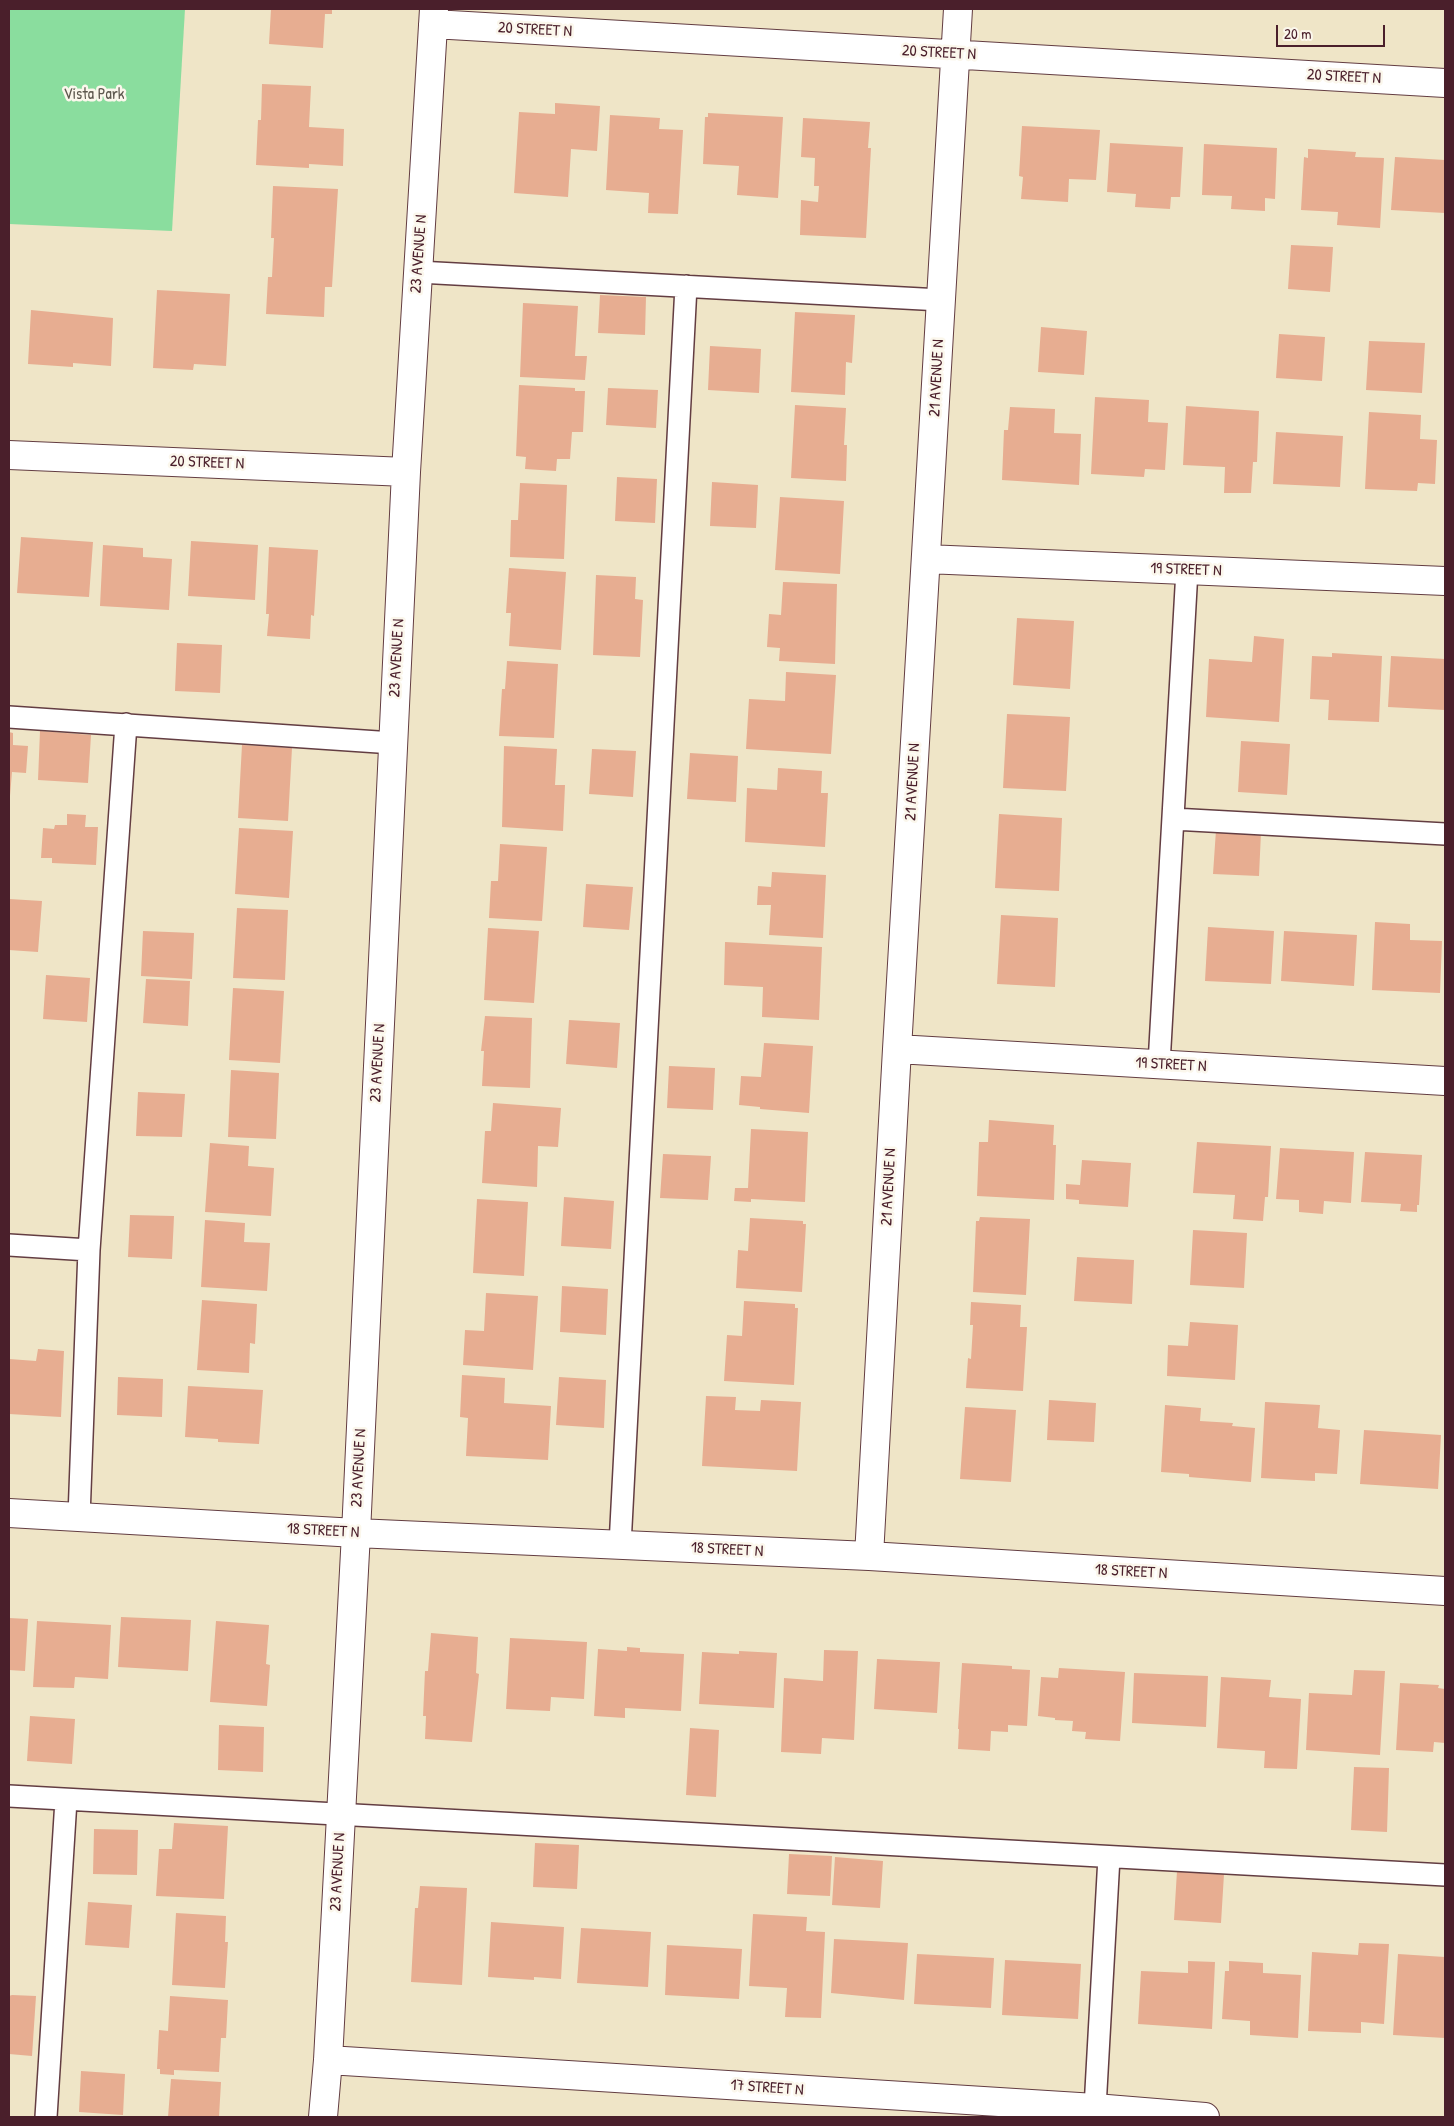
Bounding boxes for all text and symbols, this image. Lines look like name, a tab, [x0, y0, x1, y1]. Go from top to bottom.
scale bar	[1279, 15, 1388, 47]
street label: 20 STREET N	[497, 18, 573, 42]
text: 20 m	[1284, 23, 1311, 44]
street label: 20 STREET N	[901, 41, 977, 65]
street label: 20 STREET N	[1306, 65, 1382, 89]
park label: Vista Park	[64, 85, 124, 105]
street label: 23 AVENUE N	[407, 214, 431, 294]
street label: 21 AVENUE N	[925, 339, 949, 417]
street label: 20 STREET N	[170, 452, 244, 474]
street label: 19 STREET N	[1150, 559, 1222, 581]
street label: 23 AVENUE N	[385, 618, 409, 698]
street label: 21 AVENUE N	[901, 743, 925, 821]
street label: 23 AVENUE N	[366, 1023, 390, 1103]
street label: 19 STREET N	[1135, 1054, 1207, 1076]
street label: 21 AVENUE N	[877, 1148, 901, 1226]
street label: 23 AVENUE N	[347, 1428, 371, 1508]
street label: 18 STREET N	[286, 1520, 360, 1542]
street label: 18 STREET N	[690, 1539, 764, 1561]
street label: 18 STREET N	[1094, 1561, 1168, 1583]
street label: 23 AVENUE N	[326, 1832, 350, 1912]
street label: 17 STREET N	[730, 2076, 804, 2100]

